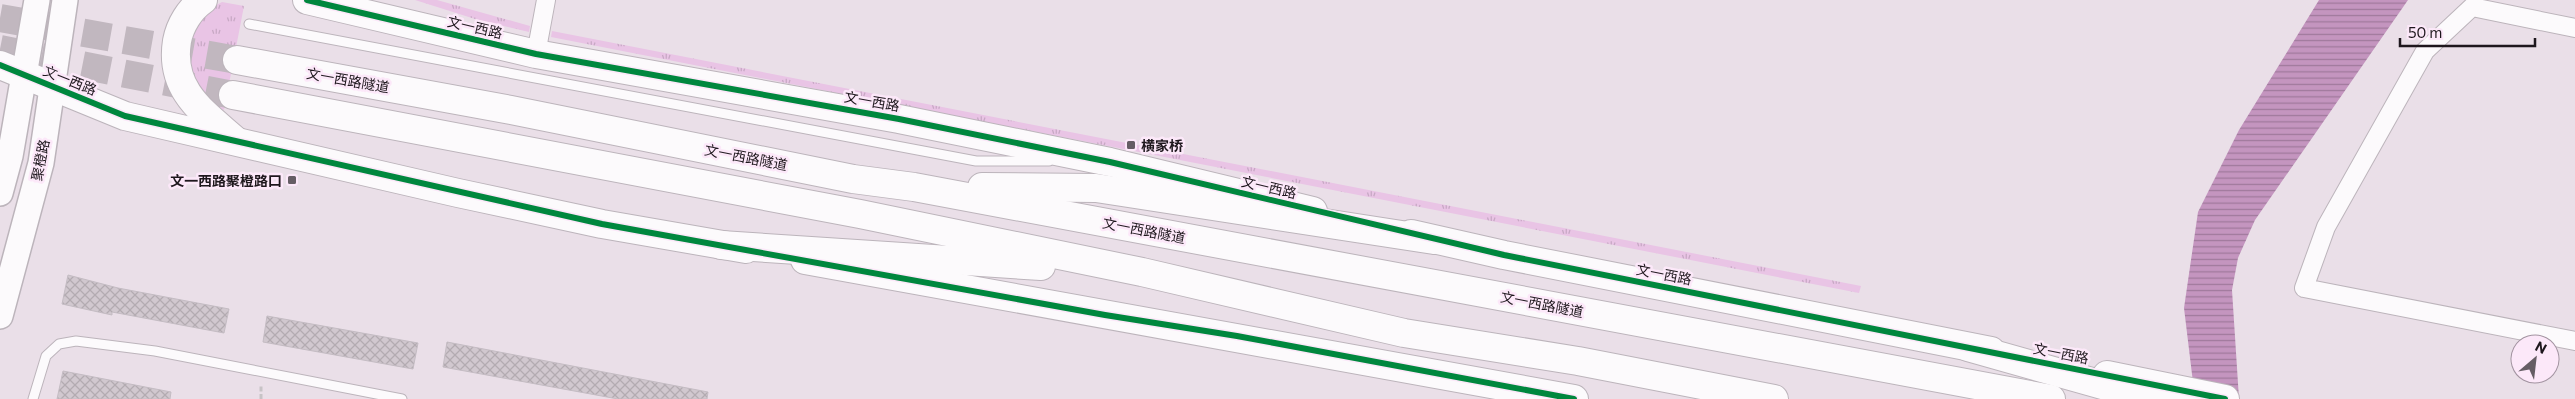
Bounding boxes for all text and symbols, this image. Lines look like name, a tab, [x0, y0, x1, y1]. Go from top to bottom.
street label: 文一西路	[446, 12, 504, 42]
scale bar	[2400, 15, 2535, 47]
text: 50 m	[2408, 23, 2442, 41]
street label: 文一西路	[41, 62, 99, 98]
street label: 文一西路隧道	[305, 64, 391, 96]
street label: 文一西路	[843, 88, 901, 114]
place label: 横家桥	[1141, 137, 1183, 154]
street label: 聚橙路	[28, 138, 52, 182]
marker: 横家桥	[1125, 139, 1137, 151]
street label: 文一西路隧道	[703, 141, 789, 173]
place label: 文一西路聚橙路口	[170, 172, 282, 189]
street label: 文一西路	[1240, 172, 1298, 202]
marker: 文一西路聚橙路口	[286, 174, 298, 186]
street label: 文一西路隧道	[1101, 214, 1187, 246]
street label: 文一西路	[1635, 260, 1693, 288]
street label: 文一西路隧道	[1499, 288, 1585, 320]
north arrow	[2510, 334, 2560, 384]
text: N	[2533, 337, 2550, 357]
street label: 文一西路	[2032, 339, 2090, 367]

